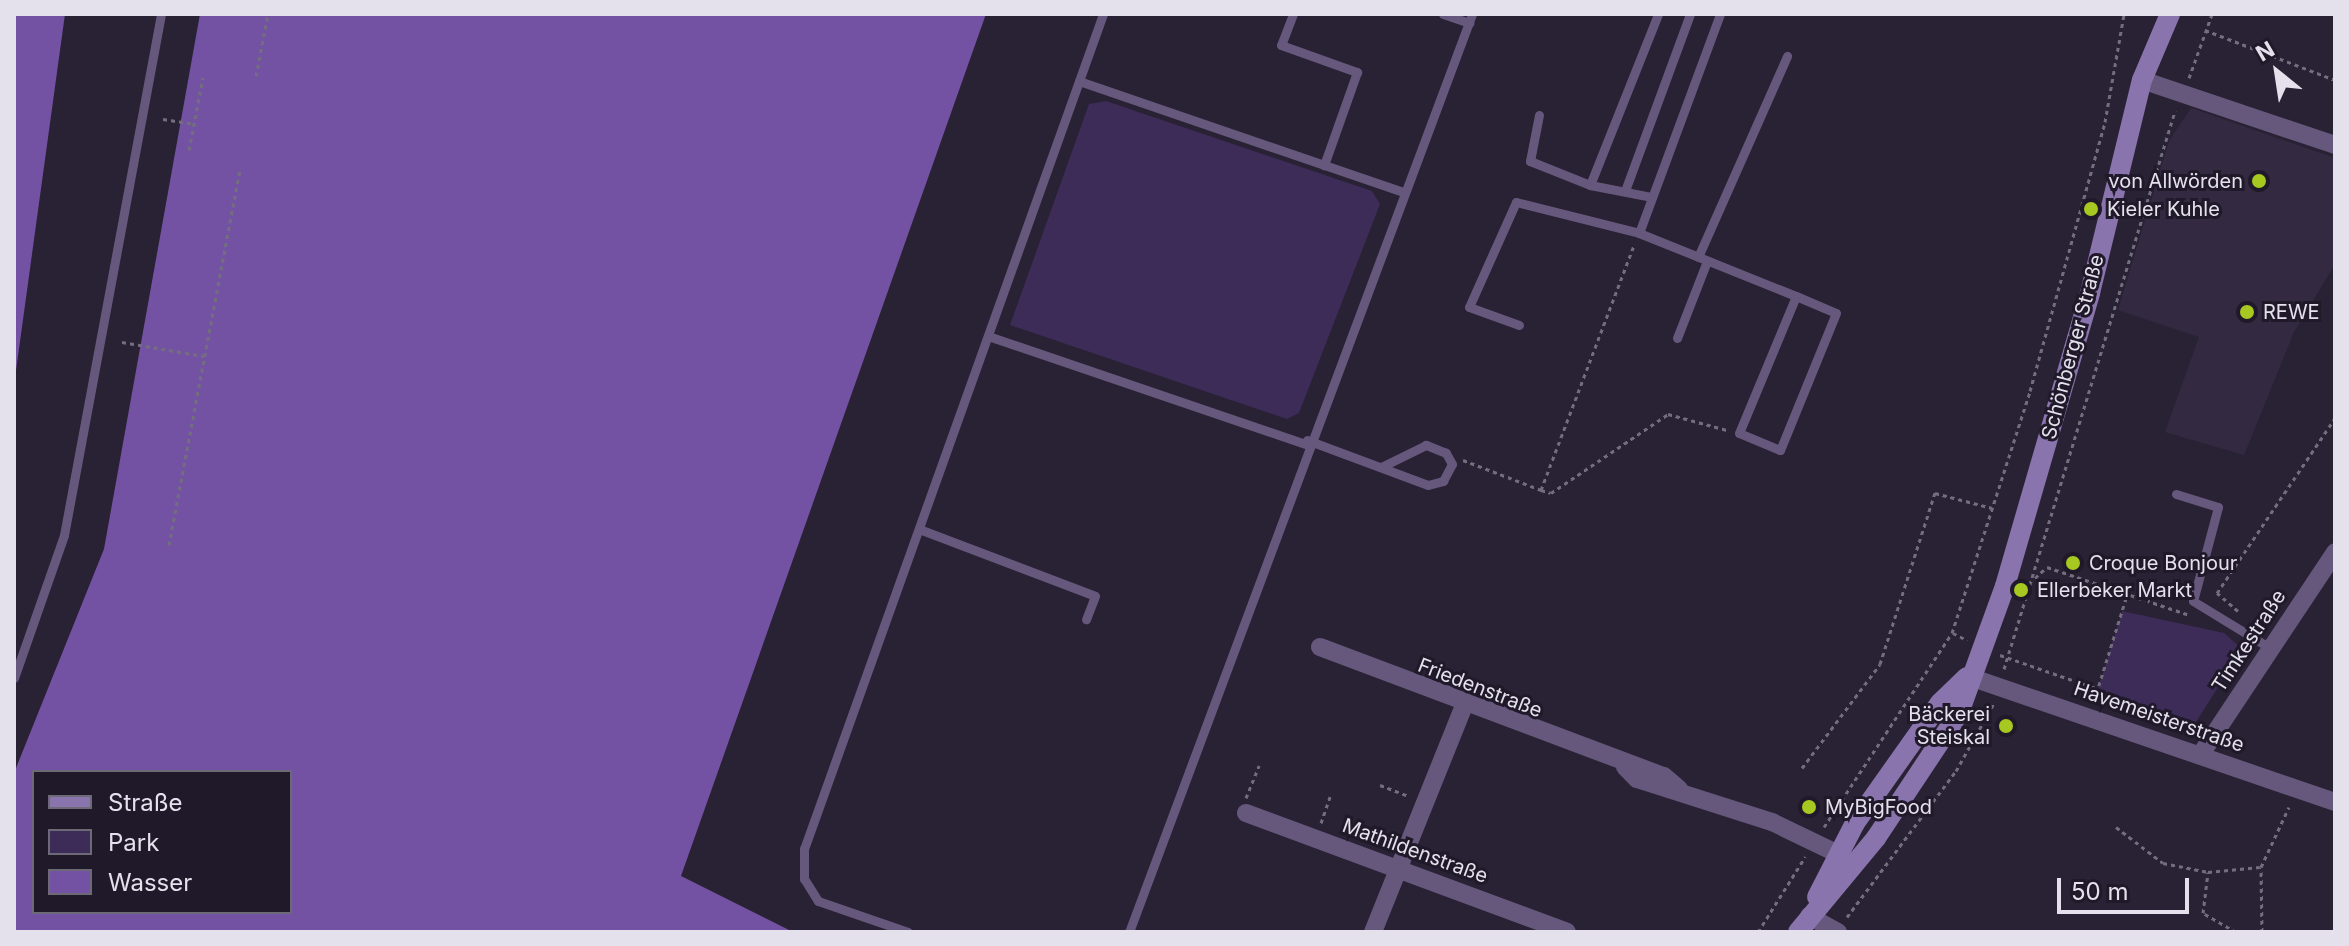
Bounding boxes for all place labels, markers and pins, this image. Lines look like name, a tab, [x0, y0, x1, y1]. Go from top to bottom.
place label: von Allwörden	[2108, 169, 2243, 193]
marker: von Allwörden	[2250, 172, 2268, 190]
place label: Kieler Kuhle	[2107, 197, 2220, 221]
marker: Kieler Kuhle	[2082, 200, 2100, 218]
place label: REWE	[2263, 300, 2320, 324]
marker: REWE	[2238, 303, 2256, 321]
place label: Croque Bonjour	[2089, 551, 2237, 575]
marker: Croque Bonjour	[2064, 554, 2082, 572]
place label: Ellerbeker Markt	[2037, 578, 2192, 602]
marker: Ellerbeker Markt	[2012, 581, 2030, 599]
place label: Bäckerei Steiskal	[1908, 702, 1990, 749]
marker: Bäckerei Steiskal	[1997, 717, 2015, 735]
place label: MyBigFood	[1825, 795, 1932, 819]
marker: MyBigFood	[1800, 798, 1818, 816]

